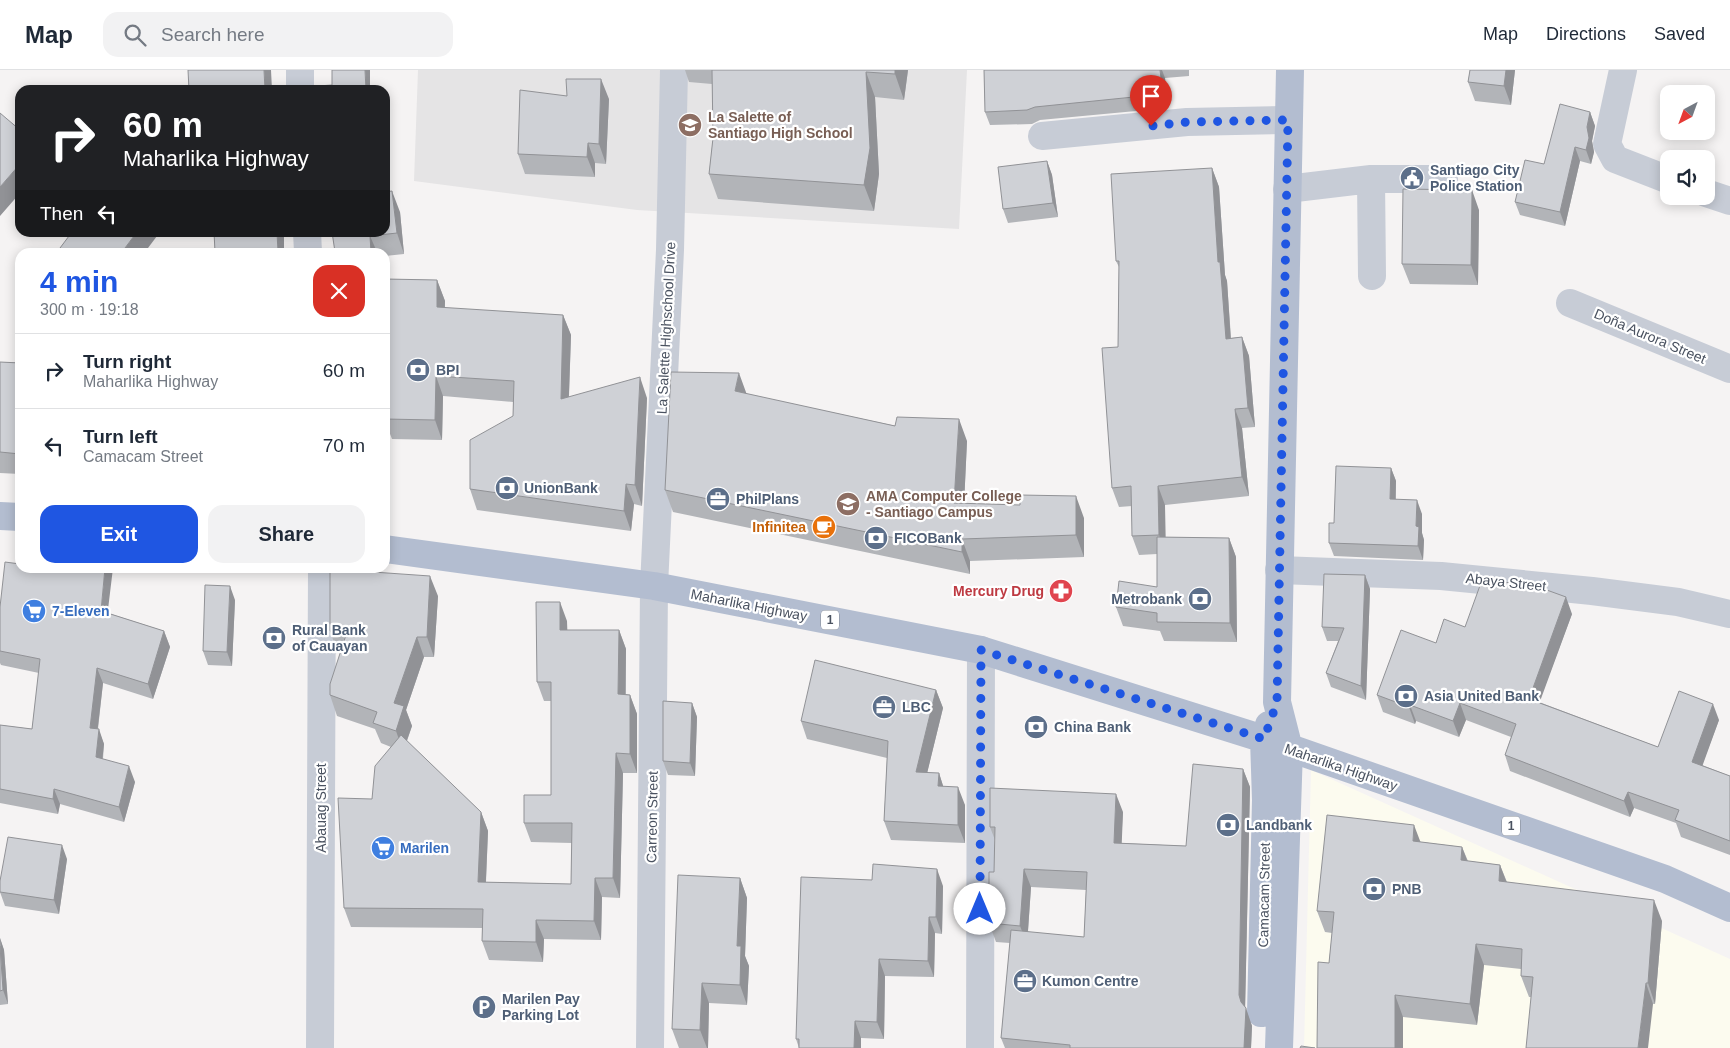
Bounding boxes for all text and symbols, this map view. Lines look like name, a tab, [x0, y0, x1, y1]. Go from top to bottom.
search box	[103, 12, 453, 57]
text: Map	[25, 21, 73, 48]
icon: search	[121, 21, 149, 49]
text: Search here	[161, 24, 265, 45]
text: Map	[1483, 24, 1518, 44]
text: Directions	[1546, 24, 1626, 44]
text: Saved	[1654, 24, 1705, 44]
pin	[1130, 75, 1172, 126]
icon: arrive	[1137, 82, 1165, 110]
north arrow	[1660, 85, 1715, 140]
map controls	[1660, 85, 1715, 205]
icon: right	[40, 105, 105, 170]
text: 60 m	[123, 105, 203, 144]
place label: La Salette of Santiago High School	[708, 109, 853, 141]
school or university icon: La Salette of Santiago High School	[677, 112, 703, 138]
text: Maharlika Highway	[123, 146, 309, 171]
button: sound	[1660, 150, 1715, 205]
place label: Santiago City Police Station	[1430, 162, 1523, 194]
public building icon: Santiago City Police Station	[1399, 165, 1425, 191]
icon: left	[93, 200, 121, 228]
text: Then	[40, 203, 83, 224]
street label: La Salette Highschool Drive	[653, 241, 679, 415]
text: 4 min	[40, 265, 118, 298]
button: close	[313, 265, 365, 317]
text: 300 m · 19:18	[40, 301, 139, 318]
street label: Doña Aurora Street	[1592, 305, 1708, 367]
text: Turn right	[83, 351, 171, 372]
icon: right	[40, 357, 68, 385]
bank icon: BPI	[405, 357, 431, 383]
text: 60 m	[323, 360, 365, 381]
place label: BPI	[436, 362, 459, 378]
text: Maharlika Highway	[83, 373, 218, 390]
text: Turn left	[83, 426, 158, 447]
icon: left	[40, 432, 68, 460]
text: 70 m	[323, 435, 365, 456]
text: Camacam Street	[83, 448, 203, 465]
bank icon: UnionBank	[494, 475, 520, 501]
place label: UnionBank	[524, 480, 598, 496]
office icon: PhilPlans	[705, 486, 731, 512]
place label: AMA Computer College - Santiago Campus	[866, 488, 1022, 520]
place label: PhilPlans	[736, 491, 799, 507]
school or university icon: AMA Computer College - Santiago Campus	[835, 491, 861, 517]
button: Exit	[40, 505, 198, 563]
button: Share	[208, 505, 365, 563]
cafe icon: Infinitea	[811, 514, 837, 540]
place label: Infinitea	[752, 519, 806, 535]
bank icon: FICOBank	[863, 525, 889, 551]
place label: FICOBank	[894, 530, 962, 546]
street label: Abaya Street	[1465, 570, 1547, 594]
pharmacy icon: Mercury Drug	[1048, 578, 1074, 604]
place label: Mercury Drug	[953, 583, 1044, 599]
street label: Maharlika Highway	[689, 586, 809, 624]
bank icon: Metrobank	[1187, 586, 1213, 612]
place label: Metrobank	[1111, 591, 1182, 607]
supermarket icon: 7-Eleven	[21, 598, 47, 624]
place label: 7-Eleven	[52, 603, 110, 619]
road number: 1	[821, 610, 839, 630]
place label: Rural Bank of Cauayan	[292, 622, 367, 654]
bank icon: Rural Bank of Cauayan	[261, 625, 287, 651]
bank icon: Asia United Bank	[1393, 683, 1419, 709]
place label: Asia United Bank	[1424, 688, 1539, 704]
office icon: LBC	[871, 694, 897, 720]
place label: LBC	[902, 699, 931, 715]
bank icon: China Bank	[1023, 714, 1049, 740]
place label: China Bank	[1054, 719, 1131, 735]
street label: Maharlika Highway	[1282, 740, 1400, 794]
street label: Abauag Street	[313, 763, 329, 853]
street label: Carreon Street	[643, 771, 661, 863]
bank icon: Landbank	[1215, 812, 1241, 838]
road number: 1	[1502, 816, 1520, 836]
place label: Landbank	[1246, 817, 1312, 833]
supermarket icon: Marilen	[370, 835, 396, 861]
place label: Marilen	[400, 840, 449, 856]
street label: Camacam Street	[1255, 842, 1273, 948]
bank icon: PNB	[1361, 876, 1387, 902]
place label: PNB	[1392, 881, 1422, 897]
position arrow	[953, 882, 1005, 934]
office icon: Kumon Centre	[1012, 968, 1038, 994]
place label: Kumon Centre	[1042, 973, 1139, 989]
place label: Marilen Pay Parking Lot	[502, 991, 580, 1023]
parking icon: Marilen Pay Parking Lot	[471, 994, 497, 1020]

